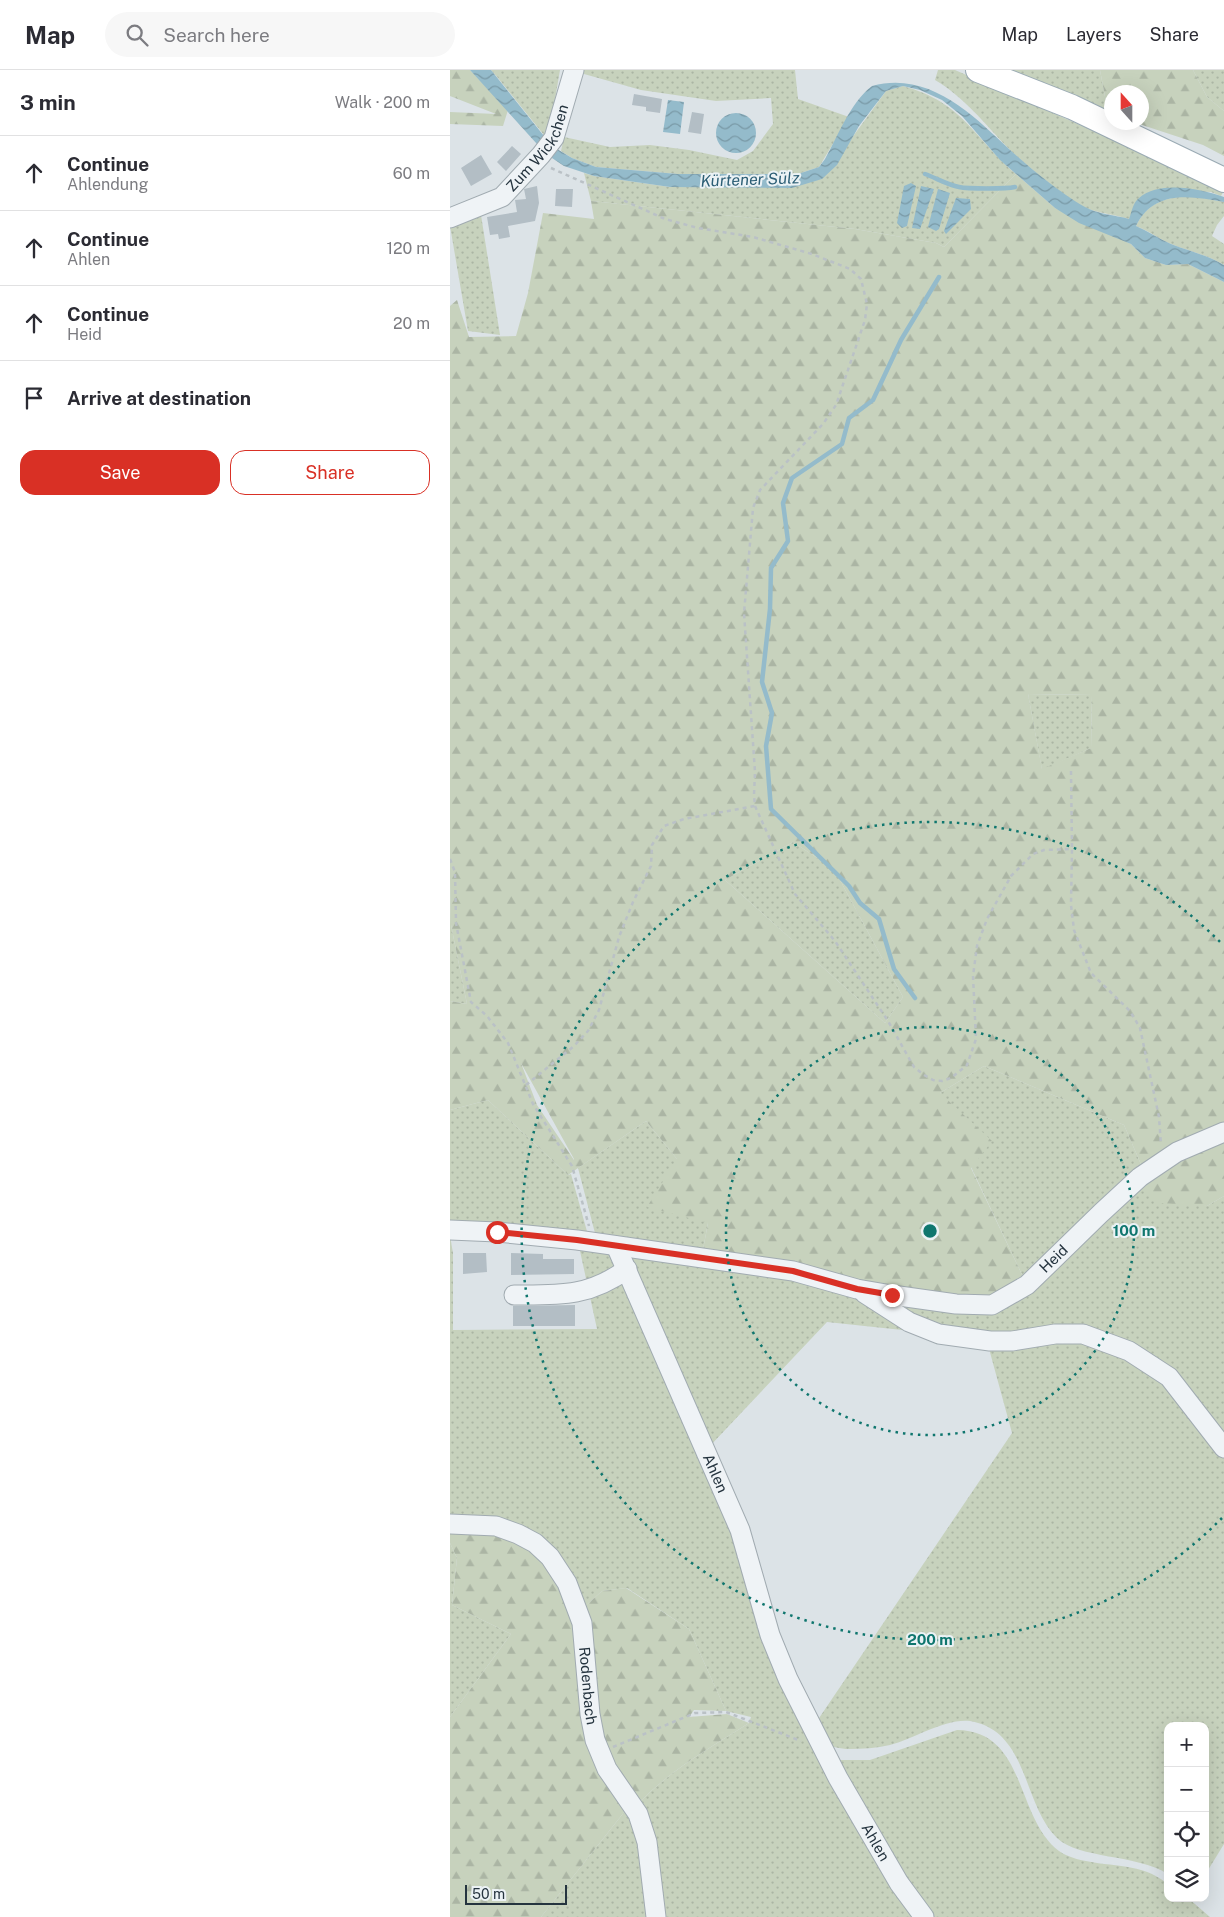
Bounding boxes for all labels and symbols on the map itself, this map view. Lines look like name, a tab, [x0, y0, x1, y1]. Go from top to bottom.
north arrow	[1104, 85, 1149, 130]
street label: Zum Wickchen	[503, 102, 571, 195]
water label: Kürtener Sülz	[700, 168, 800, 191]
route start	[486, 1221, 509, 1244]
centre of rings	[921, 1222, 939, 1240]
text: 100 m	[1113, 1222, 1155, 1239]
street label: Heid	[1036, 1241, 1071, 1276]
route end	[881, 1284, 904, 1307]
street label: Ahlen	[700, 1451, 732, 1495]
text: 200 m	[907, 1631, 953, 1648]
street label: Rodenbach	[576, 1646, 601, 1726]
street label: Ahlen	[858, 1820, 893, 1864]
scale bar	[465, 1882, 568, 1905]

